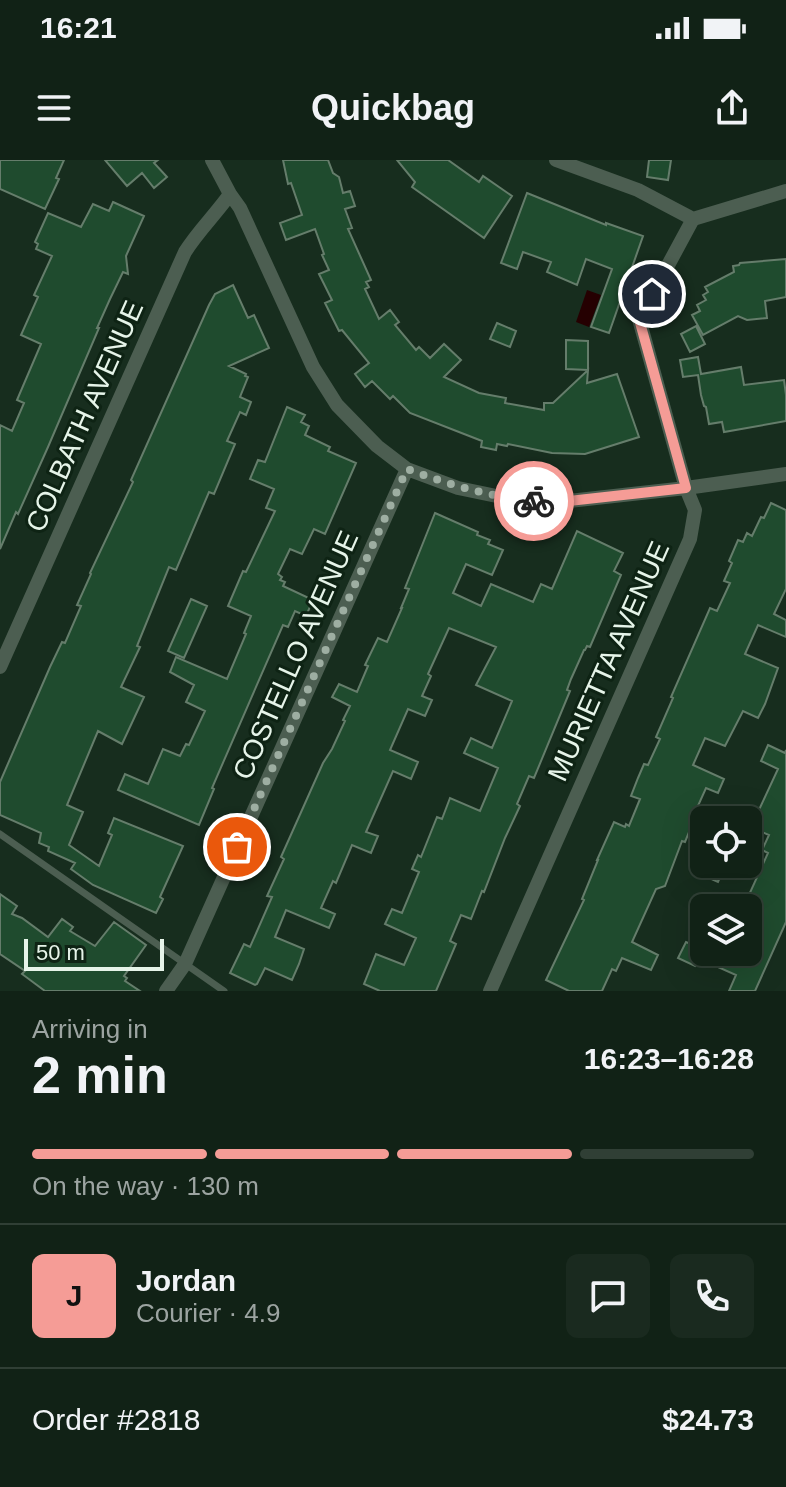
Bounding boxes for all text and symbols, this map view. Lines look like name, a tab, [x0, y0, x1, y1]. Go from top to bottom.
text: 16:21	[40, 11, 117, 44]
icon: menu	[32, 86, 76, 130]
icon: share	[710, 86, 754, 130]
text: Quickbag	[311, 87, 475, 128]
pin	[618, 260, 686, 328]
icon: home	[630, 272, 674, 316]
street label: COLBATH AVENUE	[20, 296, 149, 536]
courier	[494, 461, 574, 541]
icon: bike	[512, 479, 556, 523]
street label: COSTELLO AVENUE	[227, 526, 364, 784]
street label: MURIETTA AVENUE	[542, 537, 675, 786]
map controls	[690, 806, 762, 966]
button: locate	[690, 806, 762, 878]
pin	[203, 813, 271, 881]
icon: bag	[215, 825, 259, 869]
button: layers	[690, 894, 762, 966]
scale bar	[24, 935, 164, 971]
text: 50 m	[36, 940, 85, 965]
text: Arriving in	[32, 1014, 148, 1044]
text: 16:23–16:28	[584, 1042, 754, 1075]
text: 2 min	[32, 1046, 168, 1104]
text: On the way · 130 m	[32, 1171, 259, 1201]
button: chat	[566, 1254, 650, 1338]
button: phone	[670, 1254, 754, 1338]
text: Jordan	[136, 1264, 236, 1297]
text: J	[66, 1279, 82, 1312]
text: Courier · 4.9	[136, 1298, 281, 1328]
text: Order #2818	[32, 1403, 200, 1436]
text: $24.73	[662, 1403, 754, 1436]

